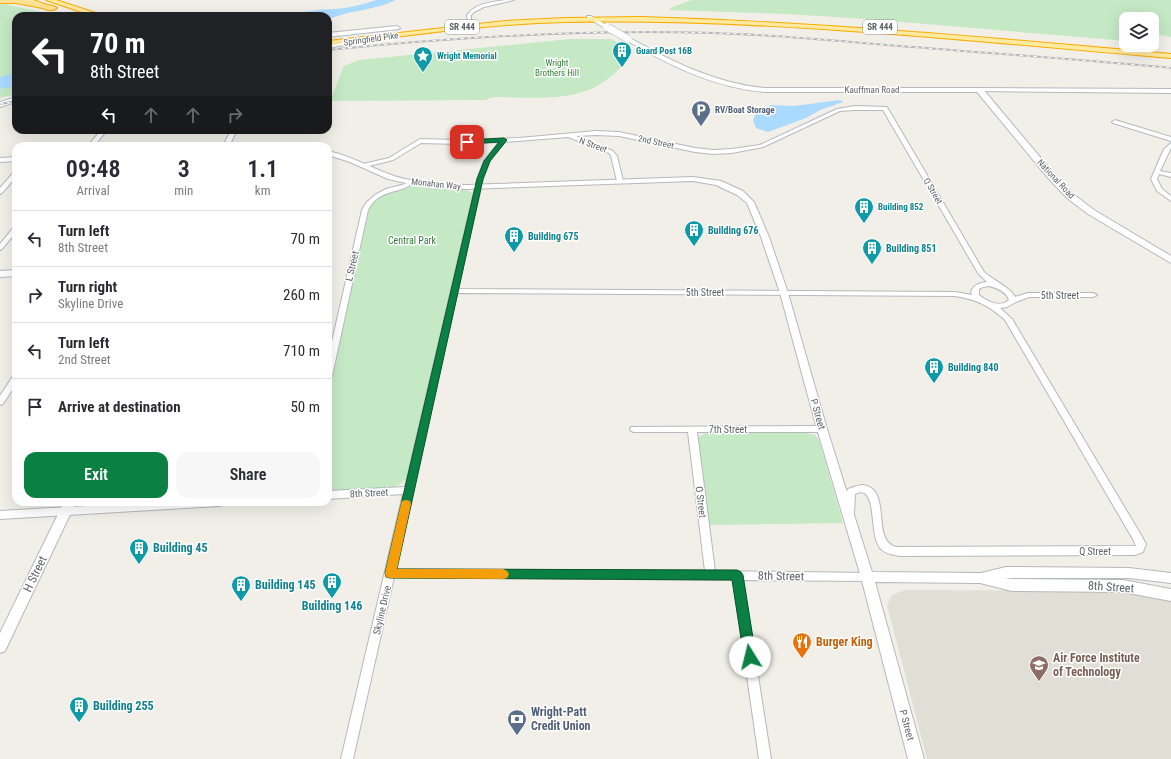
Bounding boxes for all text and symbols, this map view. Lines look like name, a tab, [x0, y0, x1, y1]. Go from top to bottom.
map controls	[1119, 12, 1159, 52]
button: layers	[1119, 12, 1159, 52]
road number: SR 444	[445, 20, 479, 34]
road number: SR 444	[863, 20, 897, 34]
text: 70 m	[90, 27, 146, 60]
icon: left	[24, 28, 76, 80]
street label: Springfield Pike	[343, 30, 399, 48]
building icon: Guard Post 16B	[611, 40, 633, 68]
place icon: Wright Memorial	[412, 45, 434, 73]
place label: Guard Post 16B	[636, 46, 692, 56]
place label: Wright Memorial	[437, 51, 497, 61]
park label: Wright Brothers Hill	[535, 58, 579, 78]
text: 8th Street	[90, 61, 159, 82]
street label: Kauffman Road	[845, 85, 899, 95]
parking icon: RV/Boat Storage	[690, 99, 712, 127]
icon: left	[98, 104, 120, 126]
icon: ahead	[140, 104, 162, 126]
icon: ahead	[182, 104, 204, 126]
icon: right	[224, 104, 246, 126]
place label: RV/Boat Storage	[715, 105, 775, 115]
pin	[450, 125, 484, 159]
icon: arrive	[456, 131, 478, 153]
street label: 2nd Street	[637, 133, 675, 151]
street label: N Street	[578, 135, 609, 155]
text: 09:48	[66, 155, 120, 183]
text: 3	[178, 155, 190, 183]
text: 1.1	[247, 155, 278, 183]
street label: National Road	[1035, 157, 1077, 201]
street label: Monahan Way	[411, 176, 462, 192]
street label: Q Street	[922, 176, 945, 206]
text: Arrival	[77, 183, 110, 198]
text: min	[174, 183, 193, 198]
text: km	[255, 183, 271, 198]
building icon: Building 852	[853, 196, 875, 224]
place label: Building 852	[878, 202, 924, 212]
building icon: Building 676	[683, 219, 705, 247]
text: Turn left	[58, 222, 109, 240]
building icon: Building 675	[503, 225, 525, 253]
place label: Building 676	[708, 225, 758, 236]
icon: left	[24, 228, 46, 250]
text: 70 m	[290, 230, 320, 248]
place label: Building 675	[528, 231, 578, 242]
park label: Central Park	[388, 235, 437, 246]
building icon: Building 851	[861, 237, 883, 265]
text: 8th Street	[58, 240, 108, 255]
place label: Building 851	[886, 243, 936, 254]
street label: L Street	[343, 250, 361, 282]
text: Turn right	[58, 278, 117, 296]
icon: right	[24, 284, 46, 306]
text: 260 m	[283, 286, 320, 304]
street label: 5th Street	[686, 287, 724, 298]
street label: 5th Street	[1041, 290, 1079, 301]
text: Skyline Drive	[58, 296, 123, 311]
text: Turn left	[58, 334, 109, 352]
icon: left	[24, 340, 46, 362]
text: 710 m	[283, 342, 320, 360]
text: 2nd Street	[58, 352, 111, 367]
building icon: Building 840	[923, 356, 945, 384]
place label: Building 840	[948, 362, 998, 373]
icon: arrive	[24, 396, 46, 418]
street label: P Street	[808, 397, 828, 431]
text: Arrive at destination	[58, 398, 181, 416]
text: 50 m	[290, 398, 320, 416]
street label: 7th Street	[709, 424, 747, 435]
button: Exit	[24, 452, 168, 498]
button: Share	[176, 452, 320, 498]
street label: 8th Street	[350, 486, 389, 499]
street label: O Street	[694, 486, 708, 518]
building icon: Building 45	[128, 537, 150, 565]
place label: Building 45	[153, 541, 208, 555]
street label: Q Street	[1079, 546, 1111, 557]
street label: H Street	[20, 553, 50, 594]
street label: 8th Street	[758, 569, 805, 583]
building icon: Building 146	[321, 571, 343, 599]
building icon: Building 145	[230, 574, 252, 602]
place label: Building 145	[255, 578, 316, 592]
street label: 8th Street	[1087, 578, 1135, 596]
street label: Skyline Drive	[371, 584, 393, 636]
place label: Building 146	[302, 599, 362, 613]
restaurant icon: Burger King	[791, 631, 813, 659]
place label: Burger King	[816, 635, 873, 649]
position arrow	[729, 636, 771, 678]
place label: Air Force Institute of Technology	[1053, 651, 1140, 679]
school or university icon: Air Force Institute of Technology	[1028, 654, 1050, 682]
building icon: Building 255	[68, 695, 90, 723]
place label: Building 255	[93, 699, 154, 713]
place label: Wright-Patt Credit Union	[531, 705, 591, 733]
bank icon: Wright-Patt Credit Union	[506, 708, 528, 736]
street label: P Street	[898, 708, 916, 742]

